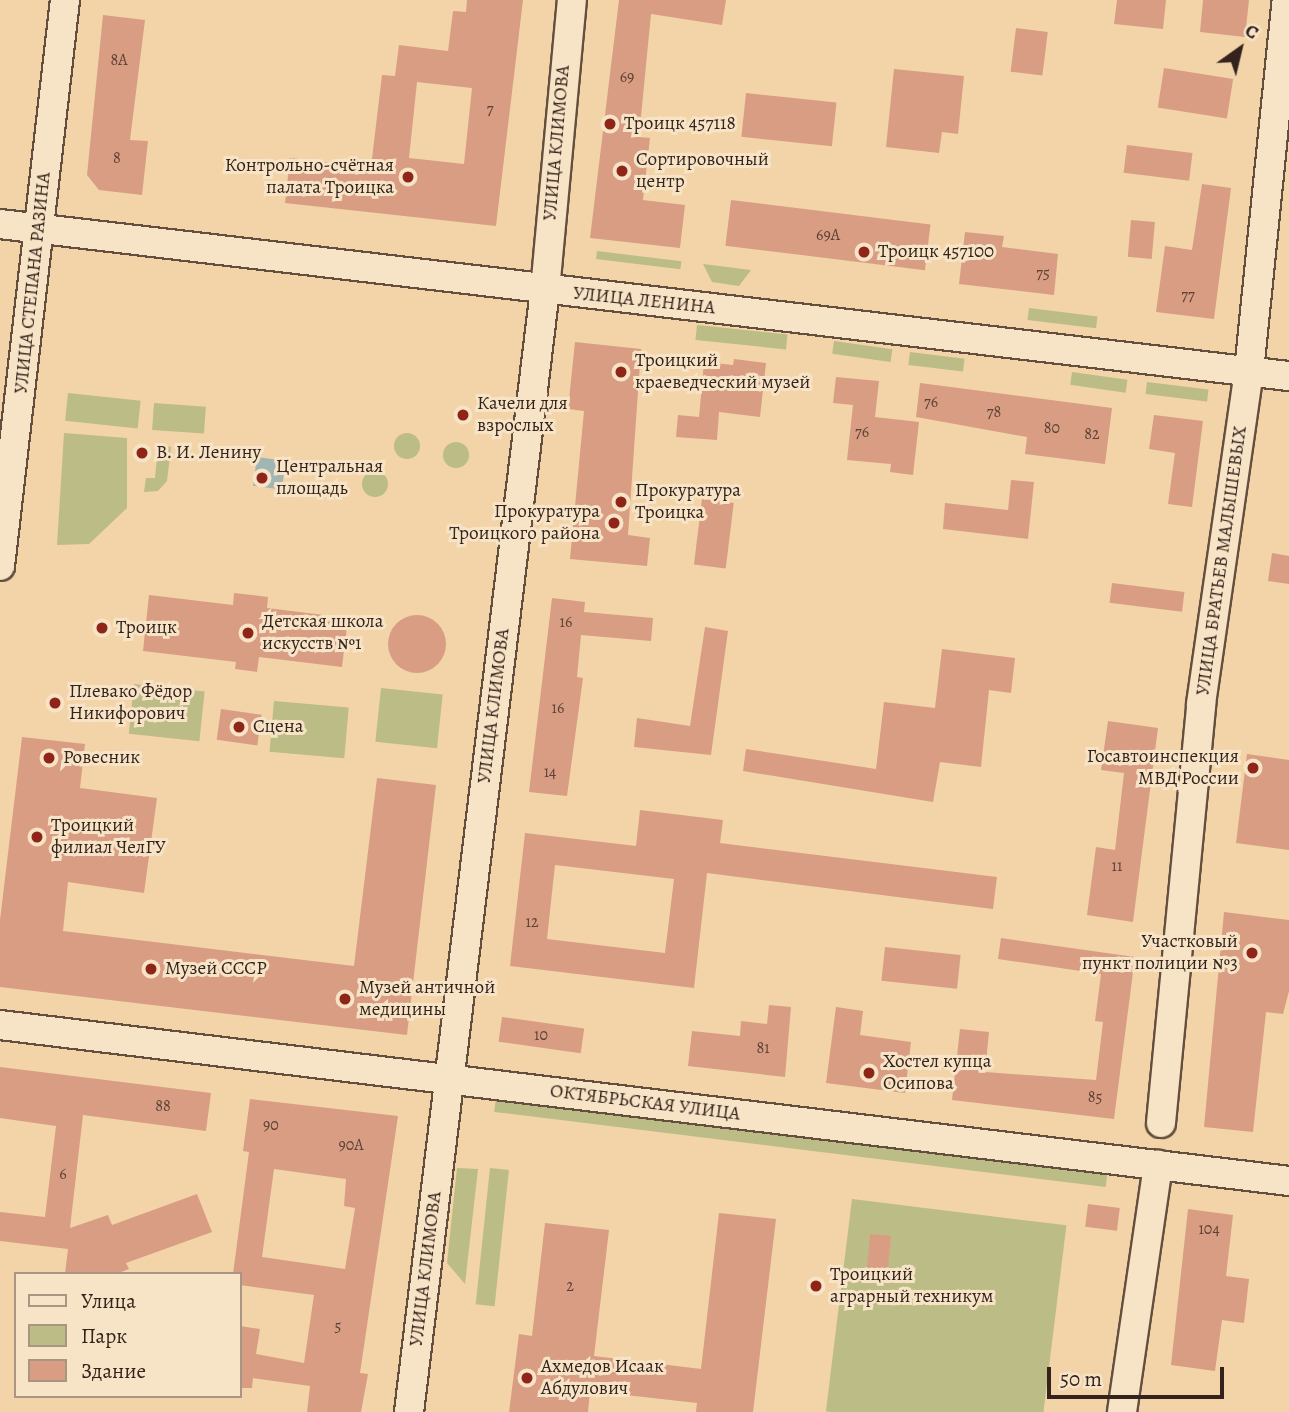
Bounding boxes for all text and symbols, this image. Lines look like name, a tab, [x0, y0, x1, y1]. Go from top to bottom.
north arrow	[1205, 14, 1275, 84]
text: С	[1240, 18, 1264, 46]
house number: 8А	[110, 50, 128, 70]
street label: УЛИЦА КЛИМОВА	[539, 64, 575, 222]
house number: 69	[620, 67, 634, 87]
house number: 7	[487, 99, 493, 119]
place label: Троицк 457118	[624, 113, 736, 135]
marker: Троицк 457118	[602, 116, 618, 132]
house number: 8	[113, 148, 121, 168]
place label: Сортировочный центр	[636, 149, 769, 193]
place label: Контрольно-счётная палата Троицка	[225, 155, 394, 199]
marker: Сортировочный центр	[614, 163, 630, 179]
marker: Контрольно-счётная палата Троицка	[400, 169, 416, 185]
street label: УЛИЦА СТЕПАНА РАЗИНА	[10, 171, 56, 395]
house number: 69А	[816, 225, 840, 245]
place label: Троицк 457100	[878, 241, 994, 263]
marker: Троицк 457100	[856, 244, 872, 260]
house number: 75	[1036, 263, 1050, 283]
street label: УЛИЦА ЛЕНИНА	[572, 282, 716, 320]
house number: 77	[1181, 285, 1195, 305]
place label: Троицкий краеведческий музей	[635, 350, 810, 394]
marker: Троицкий краеведческий музей	[613, 364, 629, 380]
house number: 76	[924, 392, 938, 412]
place label: Качели для взрослых	[477, 393, 568, 437]
house number: 78	[987, 402, 1001, 422]
marker: Качели для взрослых	[455, 407, 471, 423]
house number: 80	[1044, 418, 1060, 438]
house number: 76	[855, 422, 869, 442]
house number: 82	[1084, 424, 1100, 444]
street label: УЛИЦА БРАТЬЕВ МАЛЫШЕВЫХ	[1192, 425, 1252, 697]
place label: В. И. Ленину	[156, 442, 262, 464]
marker: В. И. Ленину	[134, 445, 150, 461]
place label: Центральная площадь	[276, 456, 383, 500]
marker: Центральная площадь	[254, 470, 270, 486]
place label: Прокуратура Троицка	[635, 480, 741, 524]
marker: Прокуратура Троицка	[613, 494, 629, 510]
place label: Прокуратура Троицкого района	[449, 501, 600, 545]
marker: Прокуратура Троицкого района	[606, 515, 622, 531]
place label: Детская школа искусств №1	[262, 611, 383, 655]
house number: 16	[560, 612, 572, 632]
place label: Троицк	[116, 617, 177, 639]
marker: Троицк	[94, 620, 110, 636]
marker: Детская школа искусств №1	[240, 625, 256, 641]
street label: УЛИЦА КЛИМОВА	[473, 627, 515, 785]
place label: Плевако Фёдор Никифорович	[69, 681, 192, 725]
marker: Плевако Фёдор Никифорович	[47, 695, 63, 711]
house number: 16	[552, 698, 564, 718]
place label: Сцена	[253, 716, 304, 738]
marker: Сцена	[231, 719, 247, 735]
place label: Госавтоинспекция МВД России	[1087, 746, 1239, 790]
place label: Ровесник	[63, 747, 140, 769]
marker: Ровесник	[41, 750, 57, 766]
marker: Госавтоинспекция МВД России	[1245, 760, 1261, 776]
house number: 14	[544, 762, 556, 782]
place label: Троицкий филиал ЧелГУ	[51, 815, 166, 859]
marker: Троицкий филиал ЧелГУ	[29, 829, 45, 845]
house number: 11	[1112, 856, 1122, 876]
house number: 12	[525, 912, 539, 932]
place label: Участковый пункт полиции №3	[1082, 931, 1238, 975]
marker: Участковый пункт полиции №3	[1244, 945, 1260, 961]
place label: Музей СССР	[165, 958, 267, 980]
marker: Музей СССР	[143, 961, 159, 977]
place label: Музей античной медицины	[359, 977, 495, 1021]
marker: Музей античной медицины	[337, 991, 353, 1007]
house number: 10	[534, 1025, 548, 1045]
house number: 81	[756, 1038, 770, 1058]
place label: Хостел купца Осипова	[883, 1051, 992, 1095]
marker: Хостел купца Осипова	[861, 1065, 877, 1081]
street label: ОКТЯБРЬСКАЯ УЛИЦА	[549, 1080, 741, 1126]
house number: 85	[1088, 1087, 1102, 1107]
house number: 88	[155, 1096, 171, 1116]
house number: 90	[263, 1115, 279, 1135]
house number: 90А	[338, 1135, 364, 1155]
house number: 6	[59, 1164, 67, 1184]
street label: УЛИЦА КЛИМОВА	[405, 1190, 447, 1348]
house number: 104	[1198, 1219, 1220, 1239]
place label: Троицкий аграрный техникум	[830, 1264, 993, 1308]
legend	[14, 1272, 242, 1398]
house number: 2	[566, 1276, 574, 1296]
marker: Троицкий аграрный техникум	[808, 1278, 824, 1294]
text: Улица	[81, 1287, 136, 1315]
house number: 5	[335, 1316, 341, 1336]
text: Парк	[81, 1322, 127, 1350]
scale bar	[1051, 1352, 1228, 1396]
place label: Ахмедов Исаак Абдулович	[541, 1356, 664, 1400]
text: Здание	[81, 1357, 146, 1385]
text: 50 m	[1060, 1365, 1102, 1393]
marker: Ахмедов Исаак Абдулович	[519, 1370, 535, 1386]

